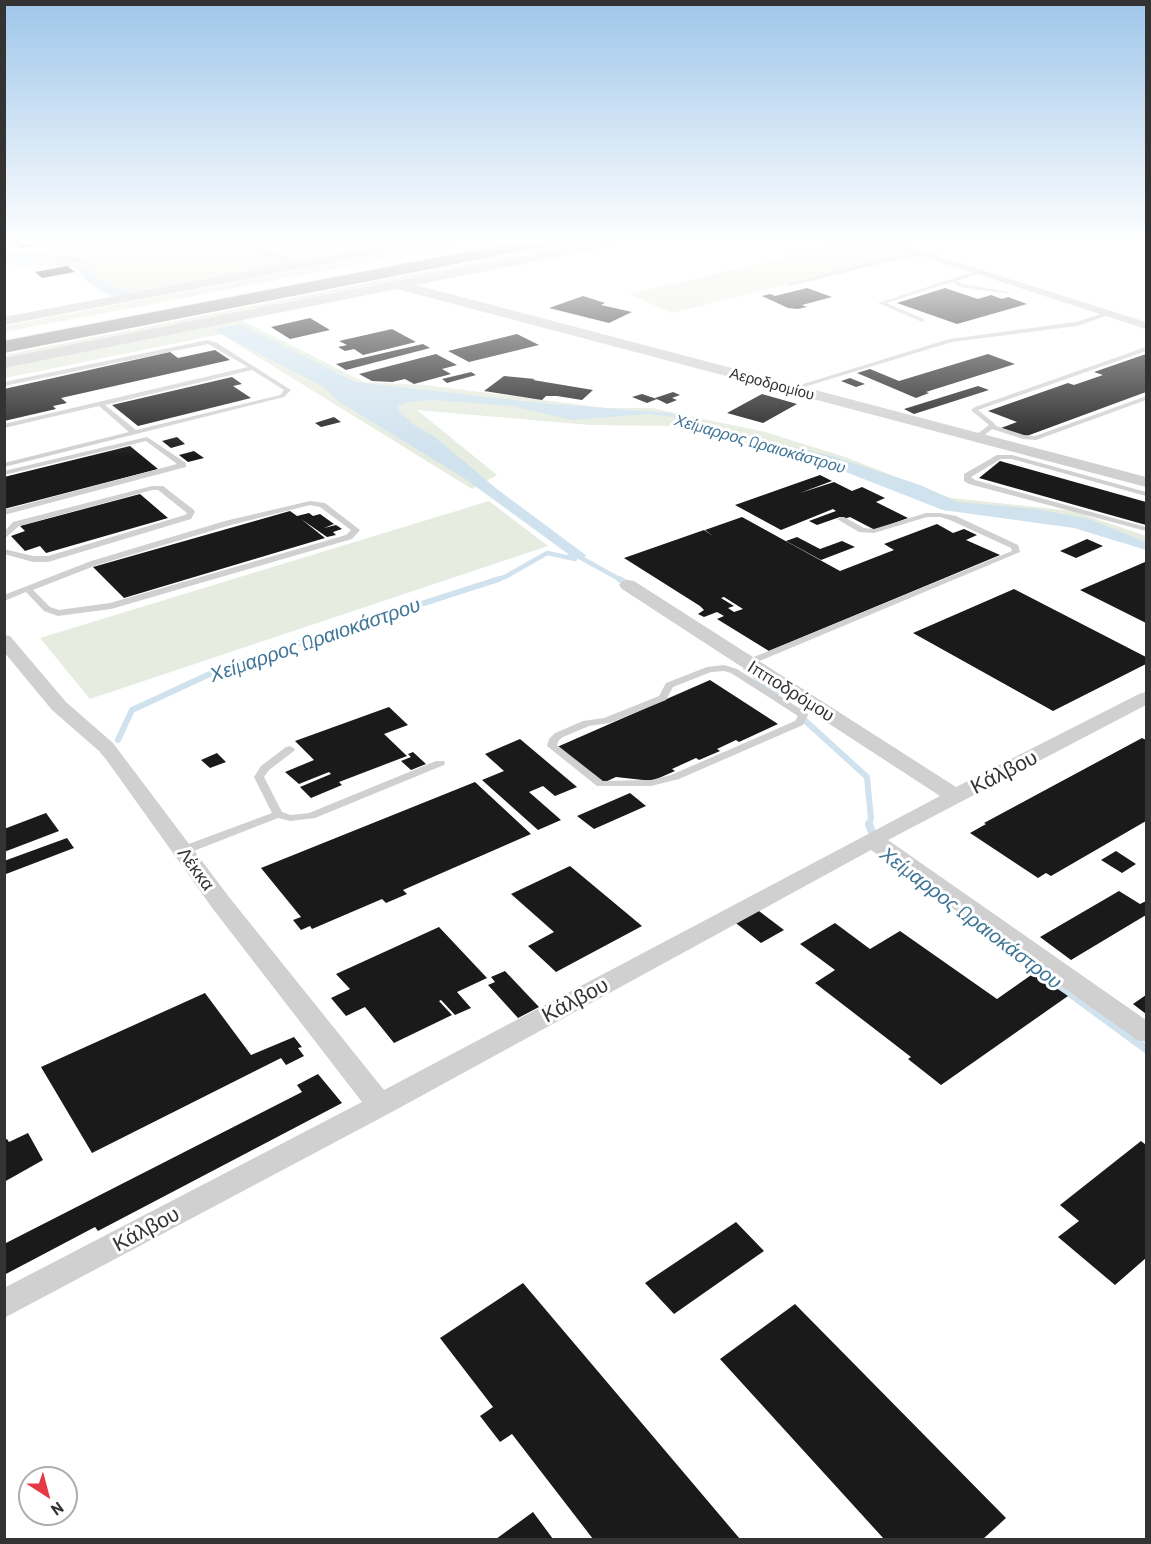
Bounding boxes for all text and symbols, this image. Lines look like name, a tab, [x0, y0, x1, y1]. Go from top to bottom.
street label: Αεροδρομίου	[728, 364, 816, 404]
water label: Χείμαρρος Ωραιοκάστρου	[672, 410, 848, 478]
water label: Χείμαρρος Ωραιοκάστρου	[206, 593, 424, 687]
street label: Ιπποδρόμου	[744, 656, 838, 726]
street label: Κάλβου	[966, 745, 1042, 799]
water label: Χείμαρρος Ωραιοκάστρου	[875, 842, 1067, 994]
street label: Λέκκα	[173, 843, 219, 895]
street label: Κάλβου	[537, 972, 613, 1028]
street label: Κάλβου	[108, 1201, 184, 1257]
north arrow	[18, 1466, 78, 1526]
text: N	[48, 1499, 68, 1520]

